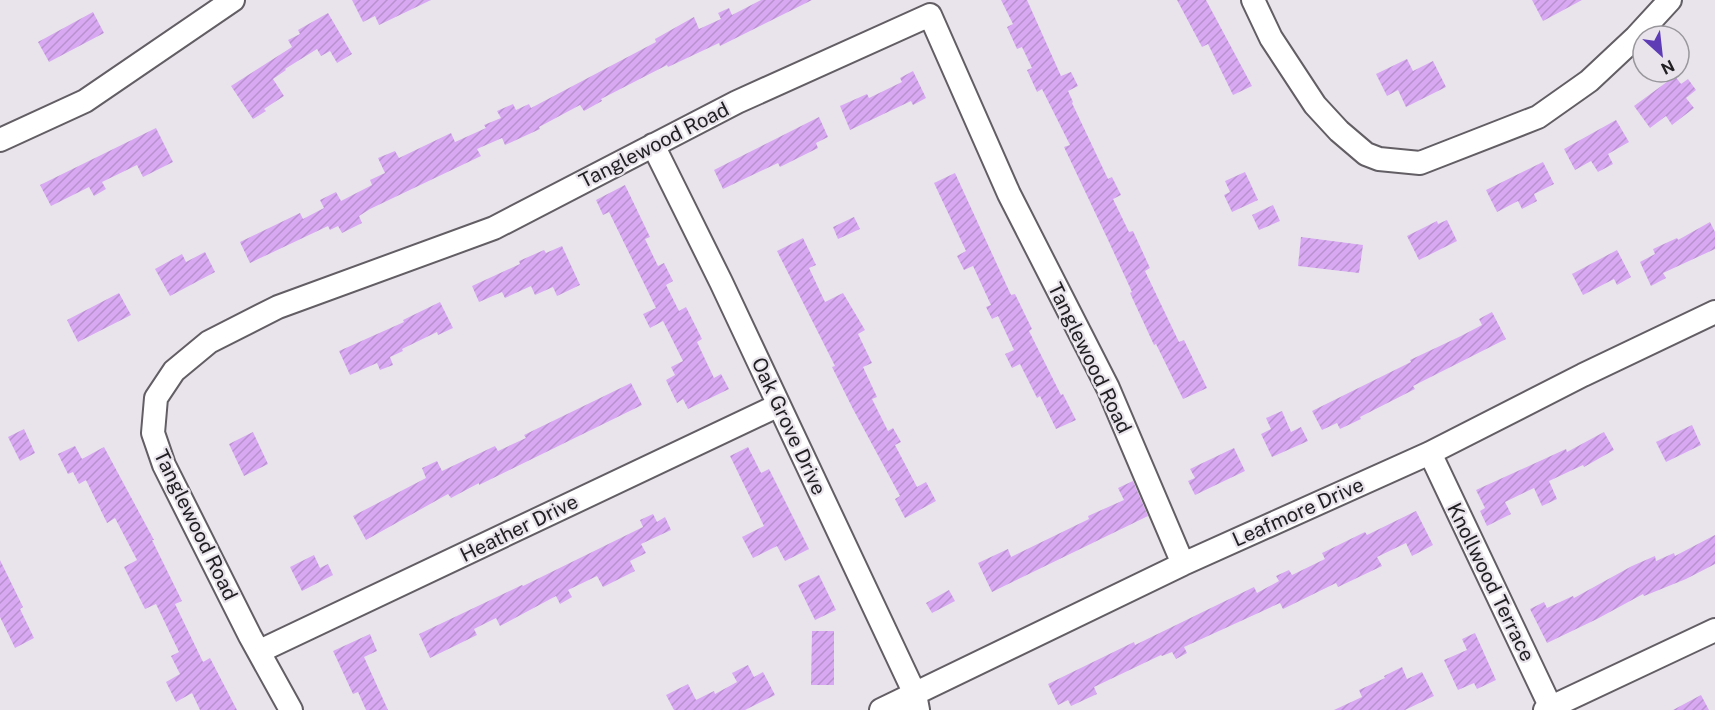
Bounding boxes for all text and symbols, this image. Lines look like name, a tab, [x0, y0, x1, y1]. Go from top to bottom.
north arrow	[1631, 24, 1691, 84]
text: N	[1658, 56, 1677, 78]
street label: Tanglewood Road	[575, 97, 733, 193]
street label: Tanglewood Road	[1043, 279, 1137, 437]
street label: Oak Grove Drive	[747, 353, 831, 499]
street label: Tanglewood Road	[149, 446, 243, 604]
street label: Leafmore Drive	[1229, 472, 1367, 552]
street label: Heather Drive	[456, 489, 582, 567]
street label: Knollwood Terrace	[1442, 499, 1540, 665]

